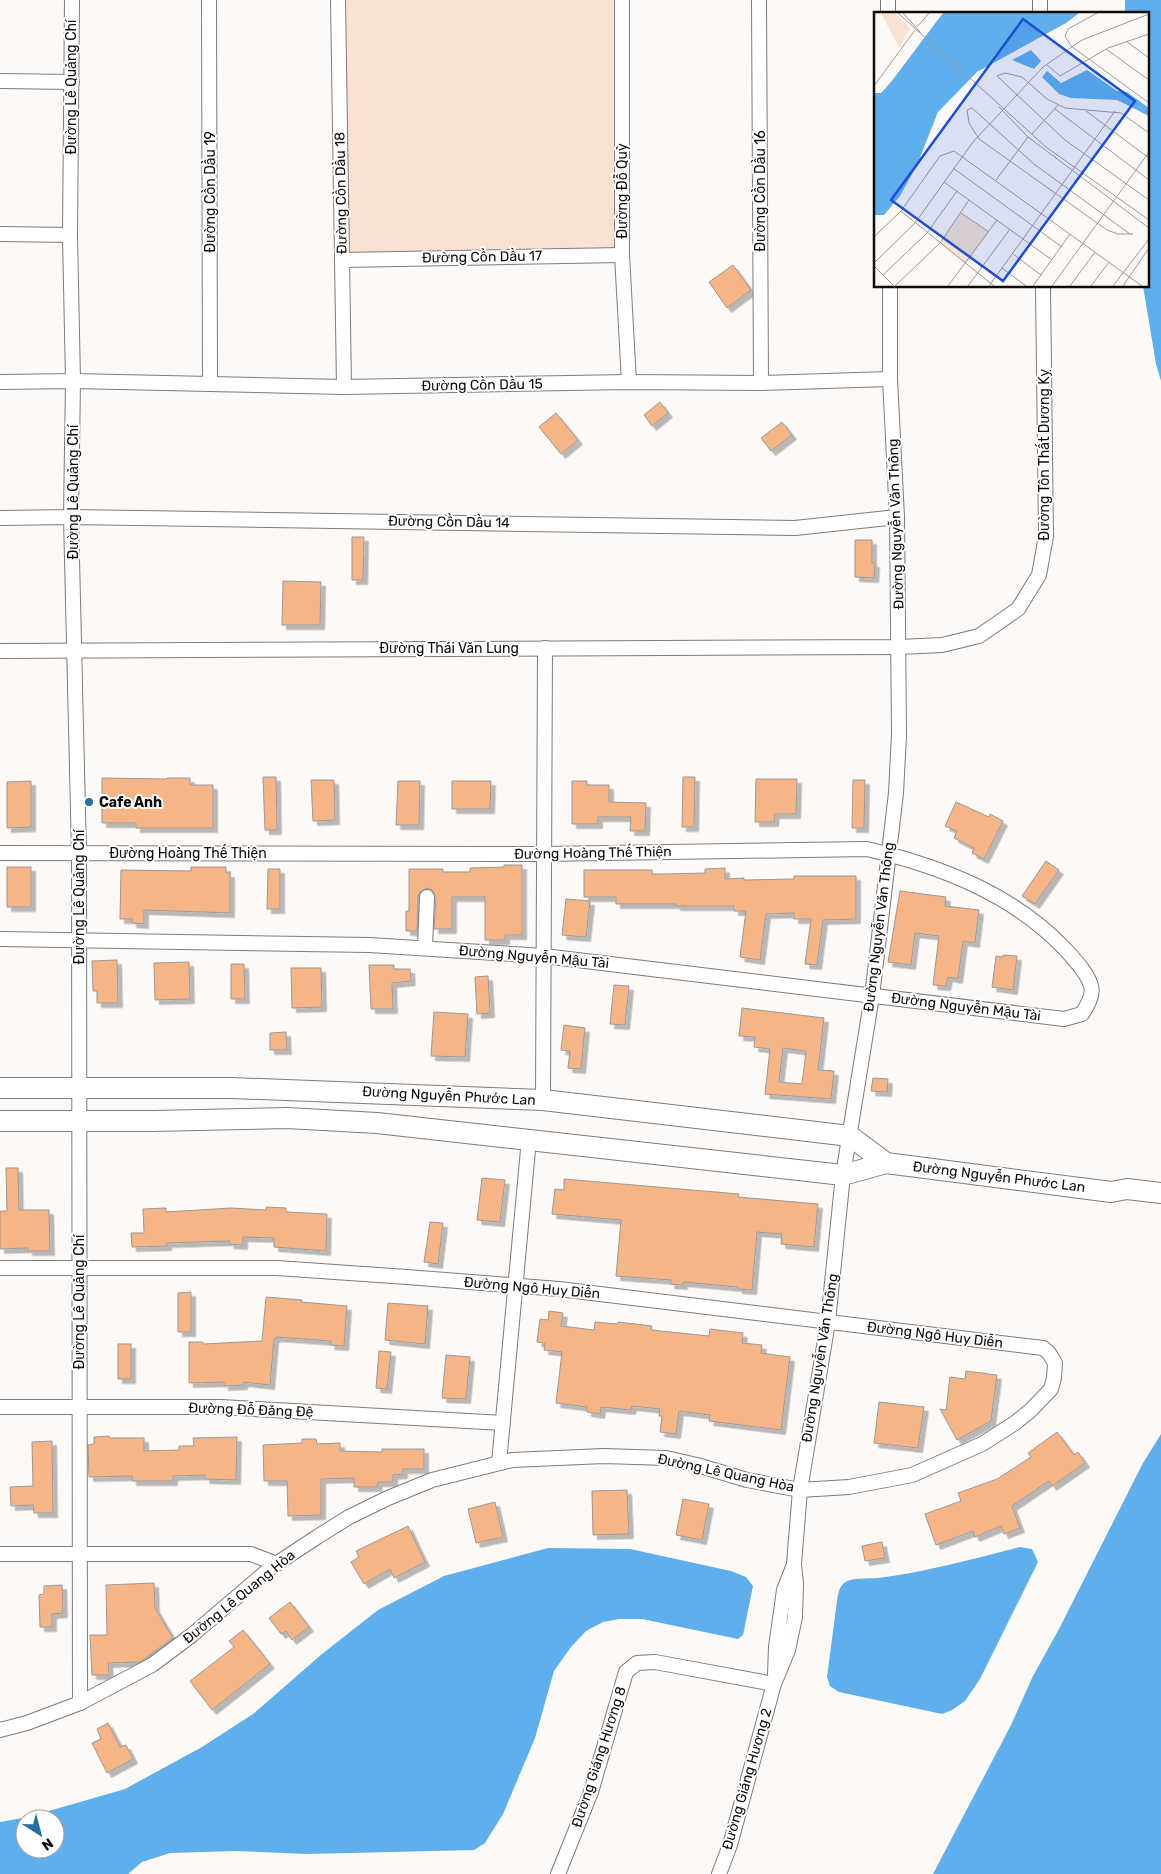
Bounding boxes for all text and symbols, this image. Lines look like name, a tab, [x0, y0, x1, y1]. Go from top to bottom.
inset map	[874, 12, 1148, 288]
street label: Đường Lê Quảng Chí	[63, 19, 80, 154]
street label: Đường Cồn Dầu 16	[751, 130, 769, 252]
street label: Đường Cồn Dầu 19	[201, 131, 219, 253]
street label: Đường Cồn Dầu 18	[330, 132, 351, 254]
street label: Đường Đỗ Quỳ	[613, 143, 631, 239]
street label: Đường Cồn Dầu 17	[422, 246, 542, 267]
street label: Đường Tôn Thất Dương Kỵ	[1035, 369, 1053, 541]
street label: Đường Cồn Dầu 15	[421, 374, 543, 395]
street label: Đường Lê Quảng Chí	[65, 424, 82, 559]
street label: Đường Nguyễn Văn Thông	[884, 438, 907, 610]
street label: Đường Cồn Dầu 14	[388, 511, 510, 532]
street label: Đường Thái Văn Lung	[379, 640, 519, 657]
place label: Cafe Anh	[99, 794, 162, 811]
marker: Cafe Anh	[83, 796, 95, 808]
street label: Đường Lê Quảng Chí	[71, 829, 88, 964]
street label: Đường Nguyễn Văn Thông	[859, 841, 898, 1013]
street label: Đường Hoàng Thế Thiện	[514, 842, 672, 863]
street label: Đường Hoàng Thế Thiện	[109, 844, 267, 862]
street label: Đường Nguyễn Mậu Tài	[458, 941, 610, 972]
street label: Đường Nguyễn Mậu Tài	[890, 988, 1042, 1025]
street label: Đường Nguyễn Phước Lan	[362, 1082, 536, 1109]
street label: Đường Nguyễn Phước Lan	[912, 1157, 1086, 1196]
street label: Đường Lê Quảng Chí	[71, 1234, 88, 1369]
street label: Đường Nguyễn Văn Thông	[797, 1272, 842, 1444]
street label: Đường Ngô Huy Diễn	[463, 1273, 601, 1302]
street label: Đường Ngô Huy Diễn	[866, 1317, 1004, 1352]
street label: Đường Đỗ Đăng Đệ	[188, 1398, 314, 1421]
street label: Đường Lê Quang Hòa	[656, 1450, 796, 1496]
street label: Đường Lê Quang Hòa	[180, 1547, 298, 1647]
street label: Đường Giáng Hương 8	[568, 1684, 630, 1830]
street label: Đường Giáng Hương 2	[719, 1706, 775, 1852]
north arrow	[15, 1809, 65, 1859]
text: N	[38, 1834, 56, 1854]

